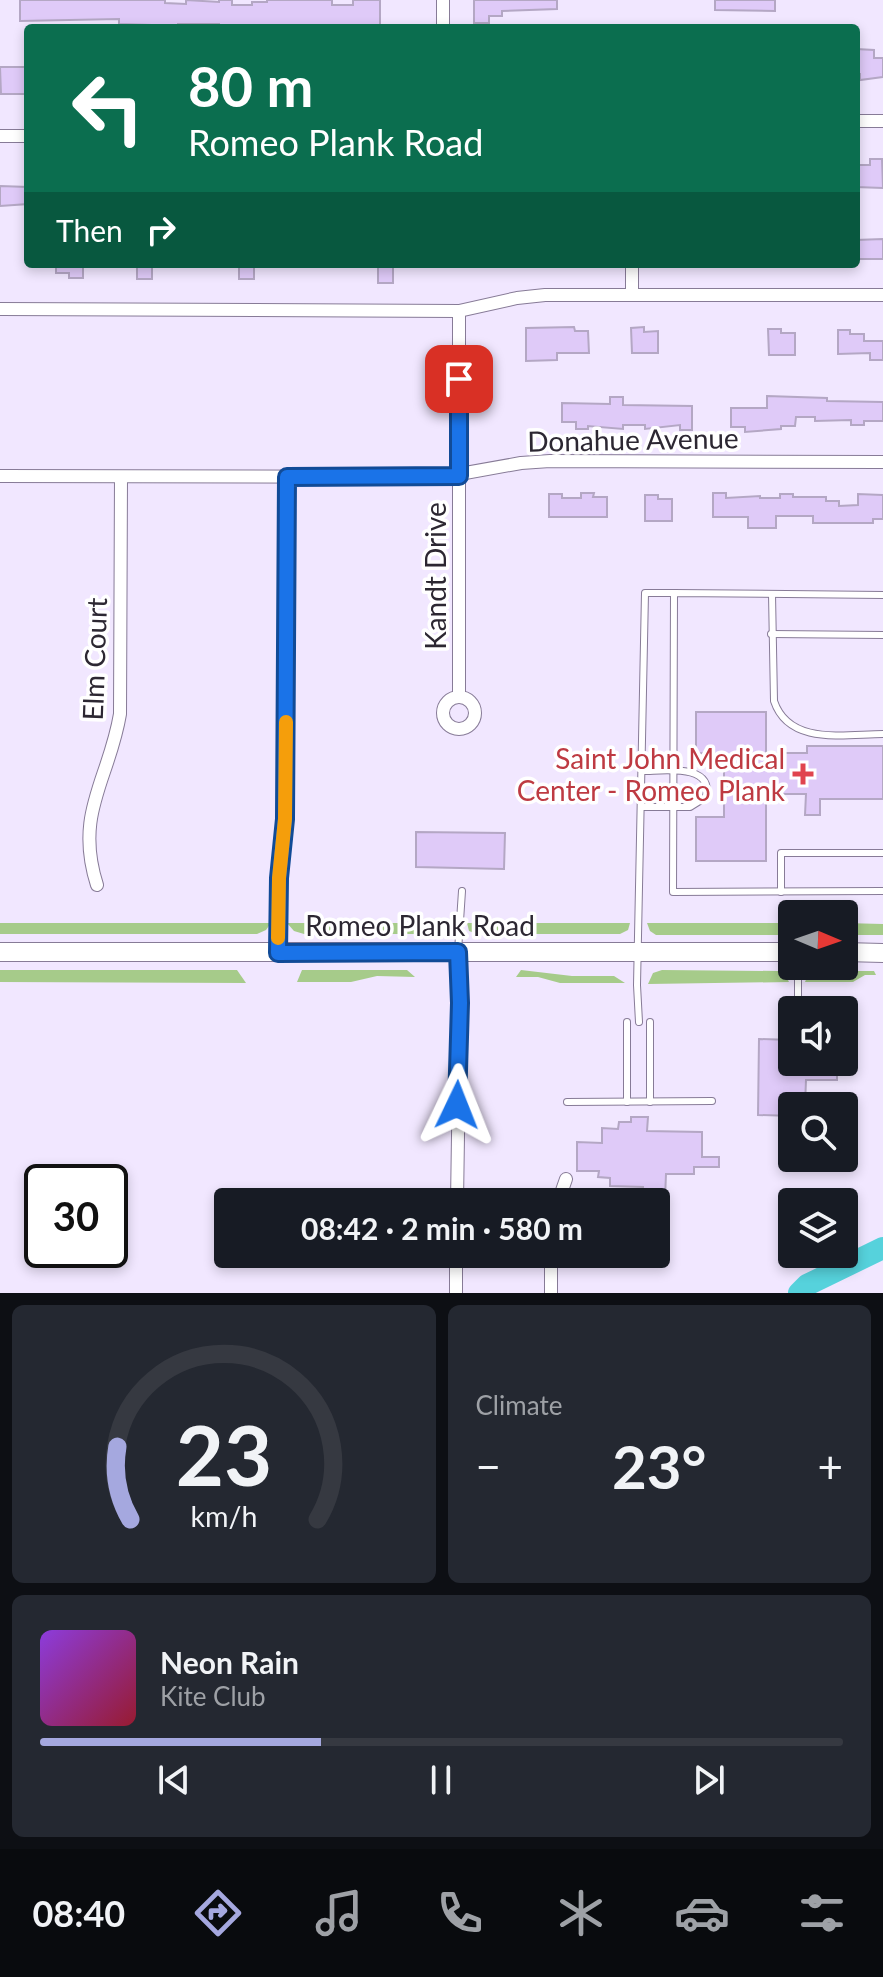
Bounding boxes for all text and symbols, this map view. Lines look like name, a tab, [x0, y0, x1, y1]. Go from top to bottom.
text: 80 m	[188, 52, 313, 119]
icon: left	[56, 56, 160, 160]
text: Romeo Plank Road	[188, 120, 483, 164]
icon: right	[139, 208, 183, 252]
text: Then	[56, 212, 123, 248]
pin	[425, 345, 493, 413]
icon: arrive	[437, 357, 481, 401]
street label: Donahue Avenue	[527, 420, 739, 458]
street label: Kandt Drive	[418, 502, 452, 650]
street label: Elm Court	[75, 597, 113, 721]
place label: Saint John Medical Center - Romeo Plank	[517, 741, 786, 807]
marker: Saint John Medical Center - Romeo Plank	[792, 763, 814, 785]
north arrow	[778, 900, 858, 980]
map controls	[778, 900, 858, 1268]
street label: Romeo Plank Road	[305, 908, 535, 942]
button: sound	[778, 996, 858, 1076]
position arrow	[415, 1063, 499, 1147]
button: search	[778, 1092, 858, 1172]
speed limit sign: 30	[24, 1164, 128, 1268]
button: layers	[778, 1188, 858, 1268]
text: 08:42 · 2 min · 580 m	[301, 1210, 583, 1246]
text: Climate	[476, 1389, 562, 1421]
text: 23	[176, 1404, 272, 1504]
text: 23°	[612, 1430, 707, 1502]
text: −	[476, 1440, 501, 1492]
text: +	[817, 1440, 843, 1492]
text: km/h	[190, 1499, 257, 1533]
text: Neon Rain	[160, 1644, 299, 1680]
text: Kite Club	[160, 1680, 266, 1712]
icon: previous	[152, 1758, 196, 1802]
icon: pause	[419, 1758, 463, 1802]
icon: next	[687, 1758, 731, 1802]
icon: directions	[190, 1885, 246, 1941]
icon: music	[311, 1885, 367, 1941]
icon: phone	[432, 1885, 488, 1941]
icon: climate	[553, 1885, 609, 1941]
icon: car	[674, 1885, 730, 1941]
icon: filters	[794, 1885, 850, 1941]
text: 08:40	[32, 1891, 125, 1935]

